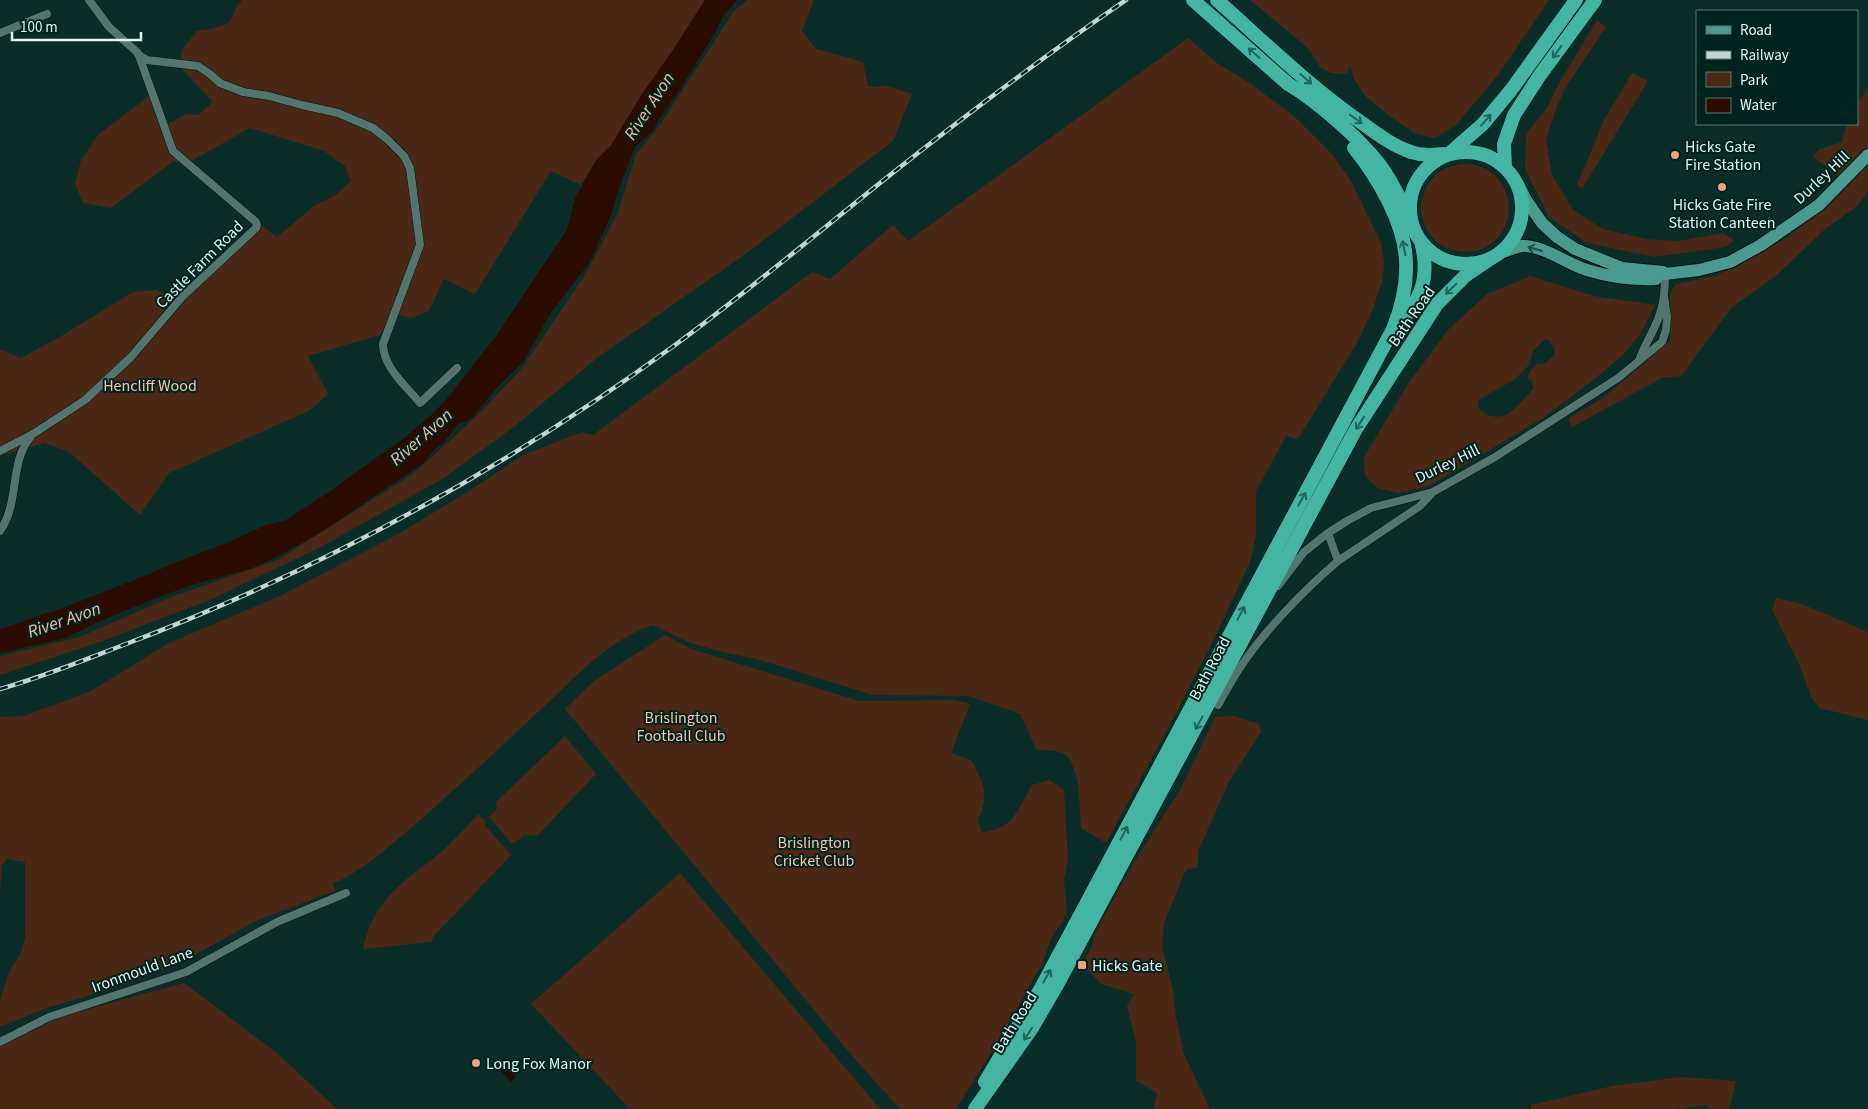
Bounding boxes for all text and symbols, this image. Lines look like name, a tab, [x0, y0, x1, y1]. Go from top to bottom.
scale bar	[12, 10, 141, 42]
legend	[1696, 10, 1858, 125]
text: 100 m	[20, 17, 58, 38]
text: Road	[1740, 20, 1772, 41]
one-way arrow	[1552, 45, 1562, 59]
text: Railway	[1740, 45, 1789, 66]
one-way arrow	[1247, 48, 1260, 59]
water label: River Avon	[618, 67, 681, 145]
text: Park	[1740, 70, 1769, 91]
one-way arrow	[1300, 73, 1313, 84]
text: Water	[1740, 95, 1777, 116]
one-way arrow	[1481, 113, 1492, 126]
one-way arrow	[1349, 114, 1363, 124]
place label: Hicks Gate Fire Station	[1685, 136, 1761, 176]
street label: Durley Hill	[1789, 146, 1855, 209]
marker: Hicks Gate Fire Station	[1669, 149, 1681, 161]
marker: Hicks Gate Fire Station Canteen	[1716, 181, 1728, 193]
place label: Hicks Gate Fire Station Canteen	[1669, 194, 1775, 234]
street label: Castle Farm Road	[151, 216, 248, 313]
one-way arrow	[1399, 240, 1408, 256]
one-way arrow	[1527, 244, 1543, 253]
street label: Bath Road	[1383, 282, 1441, 351]
one-way arrow	[1445, 283, 1458, 295]
park label: Hencliff Wood	[103, 375, 197, 397]
water label: River Avon	[384, 403, 458, 472]
one-way arrow	[1355, 415, 1365, 429]
street label: Durley Hill	[1411, 439, 1483, 489]
one-way arrow	[1298, 492, 1308, 507]
water label: River Avon	[24, 596, 104, 645]
one-way arrow	[1236, 605, 1246, 620]
street label: Bath Road	[1184, 633, 1236, 704]
park label: Brislington Football Club	[637, 707, 726, 747]
one-way arrow	[1194, 716, 1204, 731]
one-way arrow	[1119, 826, 1129, 841]
park label: Brislington Cricket Club	[774, 832, 855, 872]
street label: Ironmould Lane	[89, 941, 196, 998]
place label: Hicks Gate	[1092, 955, 1162, 977]
marker: Hicks Gate	[1076, 959, 1088, 971]
one-way arrow	[1042, 969, 1052, 984]
street label: Bath Road	[987, 987, 1042, 1058]
one-way arrow	[1023, 1027, 1033, 1041]
place label: Long Fox Manor	[486, 1053, 592, 1075]
marker: Long Fox Manor	[470, 1057, 482, 1069]

